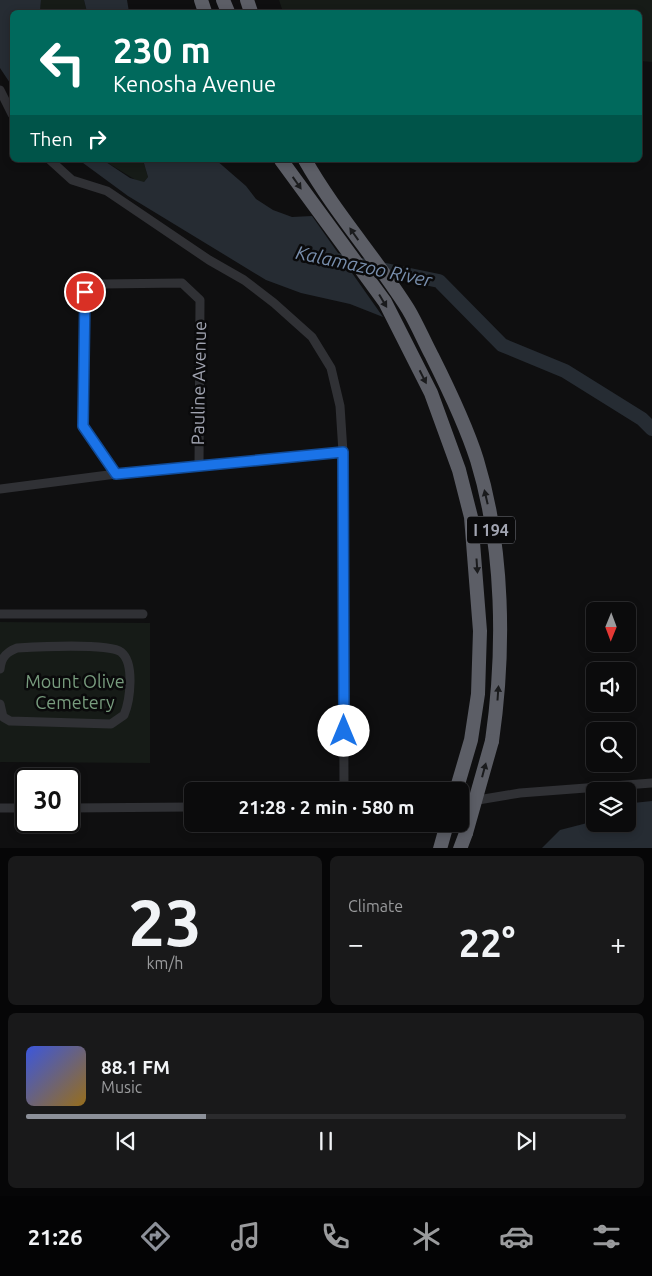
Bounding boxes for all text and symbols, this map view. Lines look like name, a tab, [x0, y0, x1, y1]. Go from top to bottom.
icon: left	[30, 30, 95, 95]
text: 230 m	[113, 30, 211, 70]
text: Kenosha Avenue	[113, 71, 276, 96]
icon: right	[83, 125, 111, 153]
text: Then	[30, 128, 73, 150]
one-way arrow	[292, 176, 302, 190]
one-way arrow	[349, 227, 359, 241]
water label: Kalamazoo River	[294, 241, 435, 291]
pin	[64, 271, 106, 313]
icon: arrive	[71, 278, 99, 306]
one-way arrow	[379, 294, 388, 308]
street label: Pauline Avenue	[187, 321, 209, 445]
one-way arrow	[419, 370, 427, 385]
one-way arrow	[482, 489, 490, 504]
road number: I 194	[467, 516, 515, 544]
one-way arrow	[473, 558, 481, 574]
north arrow	[586, 602, 636, 652]
map controls	[586, 602, 636, 832]
button: sound	[586, 662, 636, 712]
park label: Mount Olive Cemetery	[25, 671, 125, 712]
one-way arrow	[494, 685, 502, 701]
position arrow	[317, 704, 369, 756]
button: search	[586, 722, 636, 772]
one-way arrow	[480, 763, 488, 778]
speed limit sign: 30	[15, 768, 80, 833]
button: layers	[586, 782, 636, 832]
text: 21:28 · 2 min · 580 m	[239, 796, 414, 818]
text: 23	[128, 885, 202, 958]
text: Climate	[348, 897, 403, 915]
text: 22°	[459, 922, 515, 964]
text: −	[348, 928, 364, 959]
text: +	[610, 928, 626, 959]
text: km/h	[147, 954, 183, 972]
text: 88.1 FM	[101, 1056, 170, 1078]
text: Music	[101, 1078, 142, 1096]
icon: previous	[112, 1127, 140, 1155]
icon: pause	[312, 1127, 340, 1155]
icon: next	[512, 1127, 540, 1155]
icon: directions	[138, 1219, 173, 1254]
icon: music	[228, 1219, 263, 1254]
icon: phone	[318, 1219, 353, 1254]
icon: climate	[409, 1219, 444, 1254]
icon: car	[499, 1219, 534, 1254]
icon: filters	[589, 1219, 624, 1254]
text: 21:26	[28, 1224, 83, 1249]

